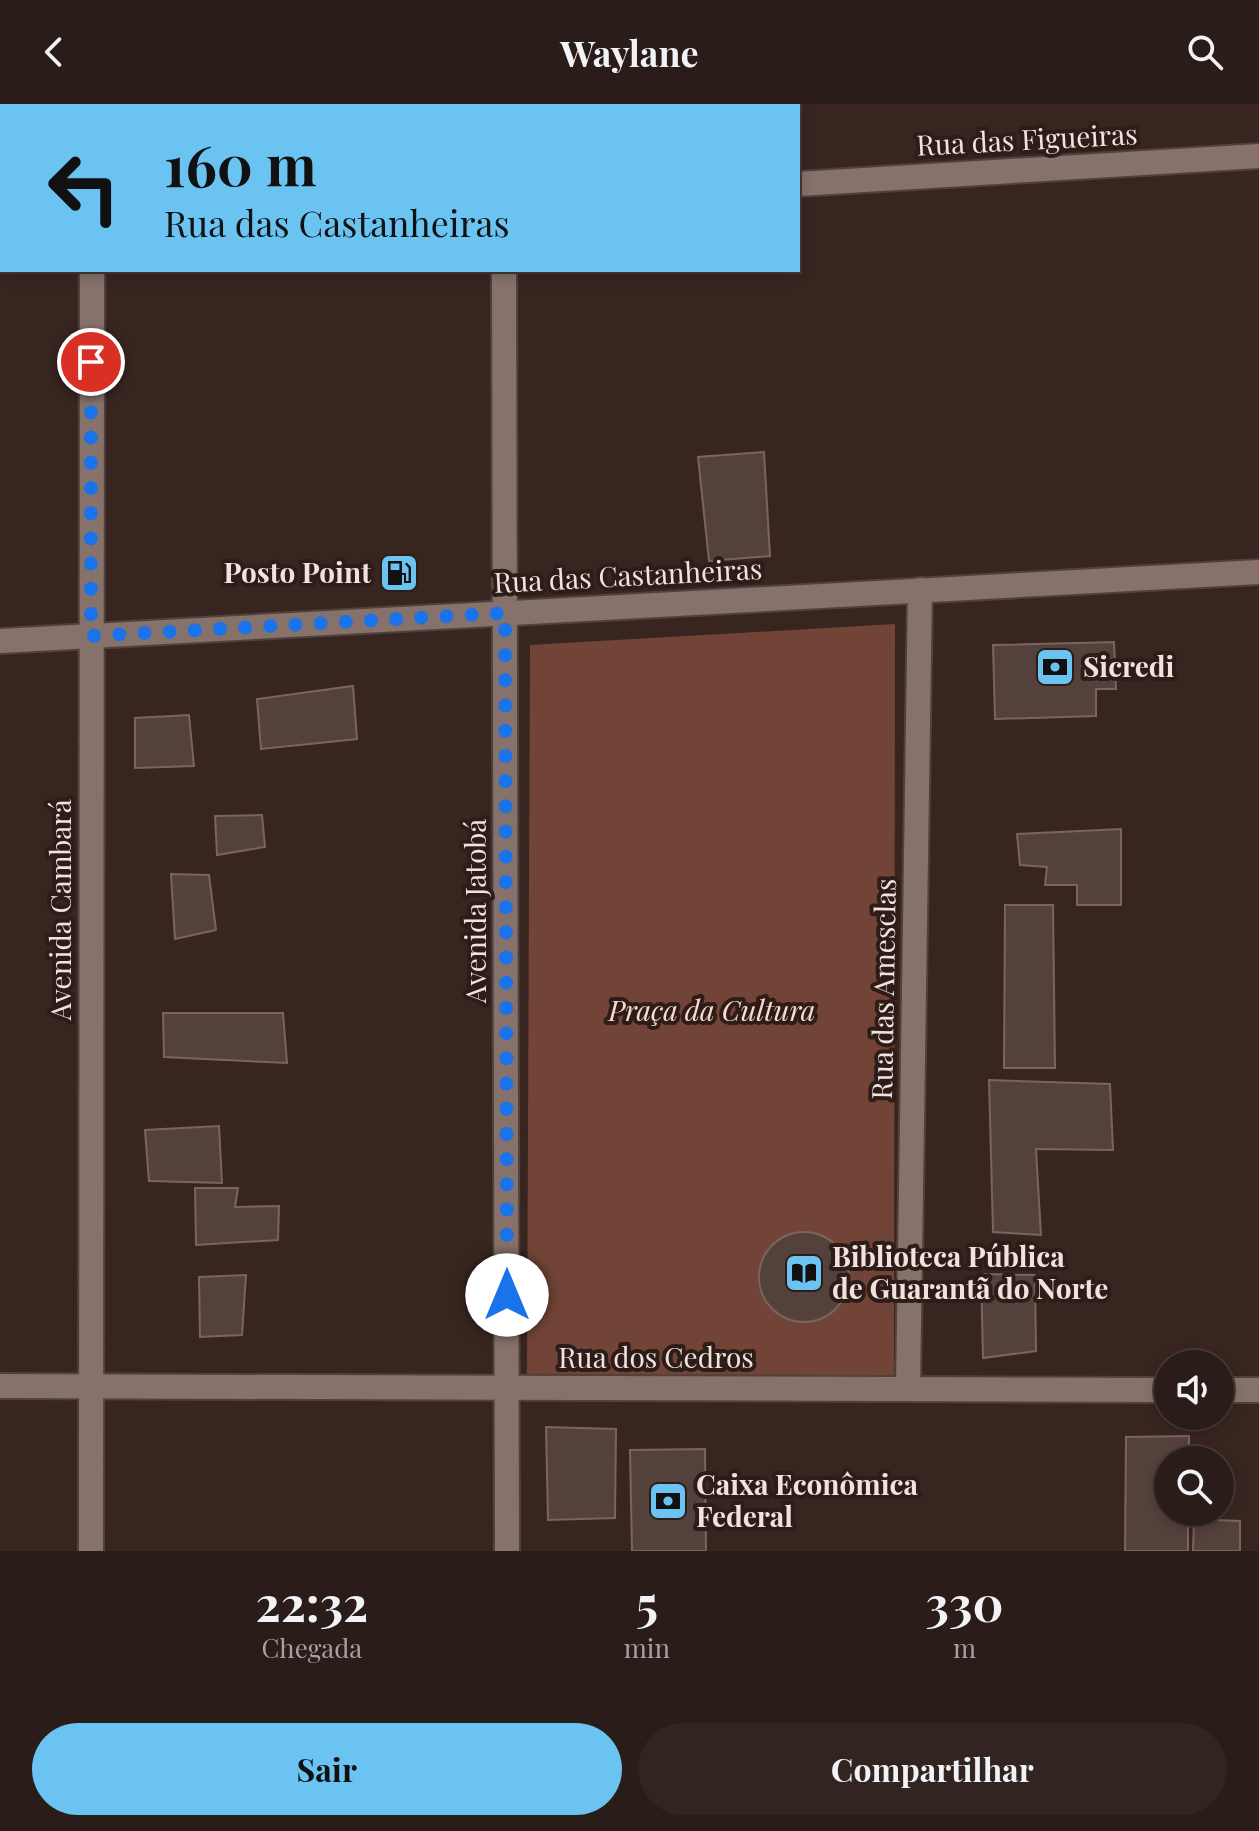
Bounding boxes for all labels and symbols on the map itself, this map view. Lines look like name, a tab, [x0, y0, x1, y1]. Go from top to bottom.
street label: Rua das Figueiras	[916, 114, 1138, 163]
pin	[57, 328, 125, 396]
street label: Rua das Castanheiras	[493, 549, 763, 600]
fuel station icon: Posto Point	[378, 552, 420, 594]
place label: Posto Point	[223, 553, 371, 590]
bank icon: Sicredi	[1034, 646, 1076, 688]
place label: Sicredi	[1083, 647, 1175, 684]
street label: Avenida Cambará	[41, 799, 78, 1022]
street label: Avenida Jatobá	[456, 819, 493, 1004]
street label: Rua das Amesclas	[862, 878, 903, 1100]
park label: Praça da Cultura	[608, 991, 815, 1028]
place label: Biblioteca Pública de Guarantã do Norte	[832, 1237, 1108, 1306]
library icon: Biblioteca Pública de Guarantã do Norte	[783, 1252, 825, 1294]
position arrow	[465, 1253, 549, 1337]
street label: Rua dos Cedros	[558, 1338, 754, 1375]
place label: Caixa Econômica Federal	[696, 1465, 918, 1534]
bank icon: Caixa Econômica Federal	[647, 1480, 689, 1522]

